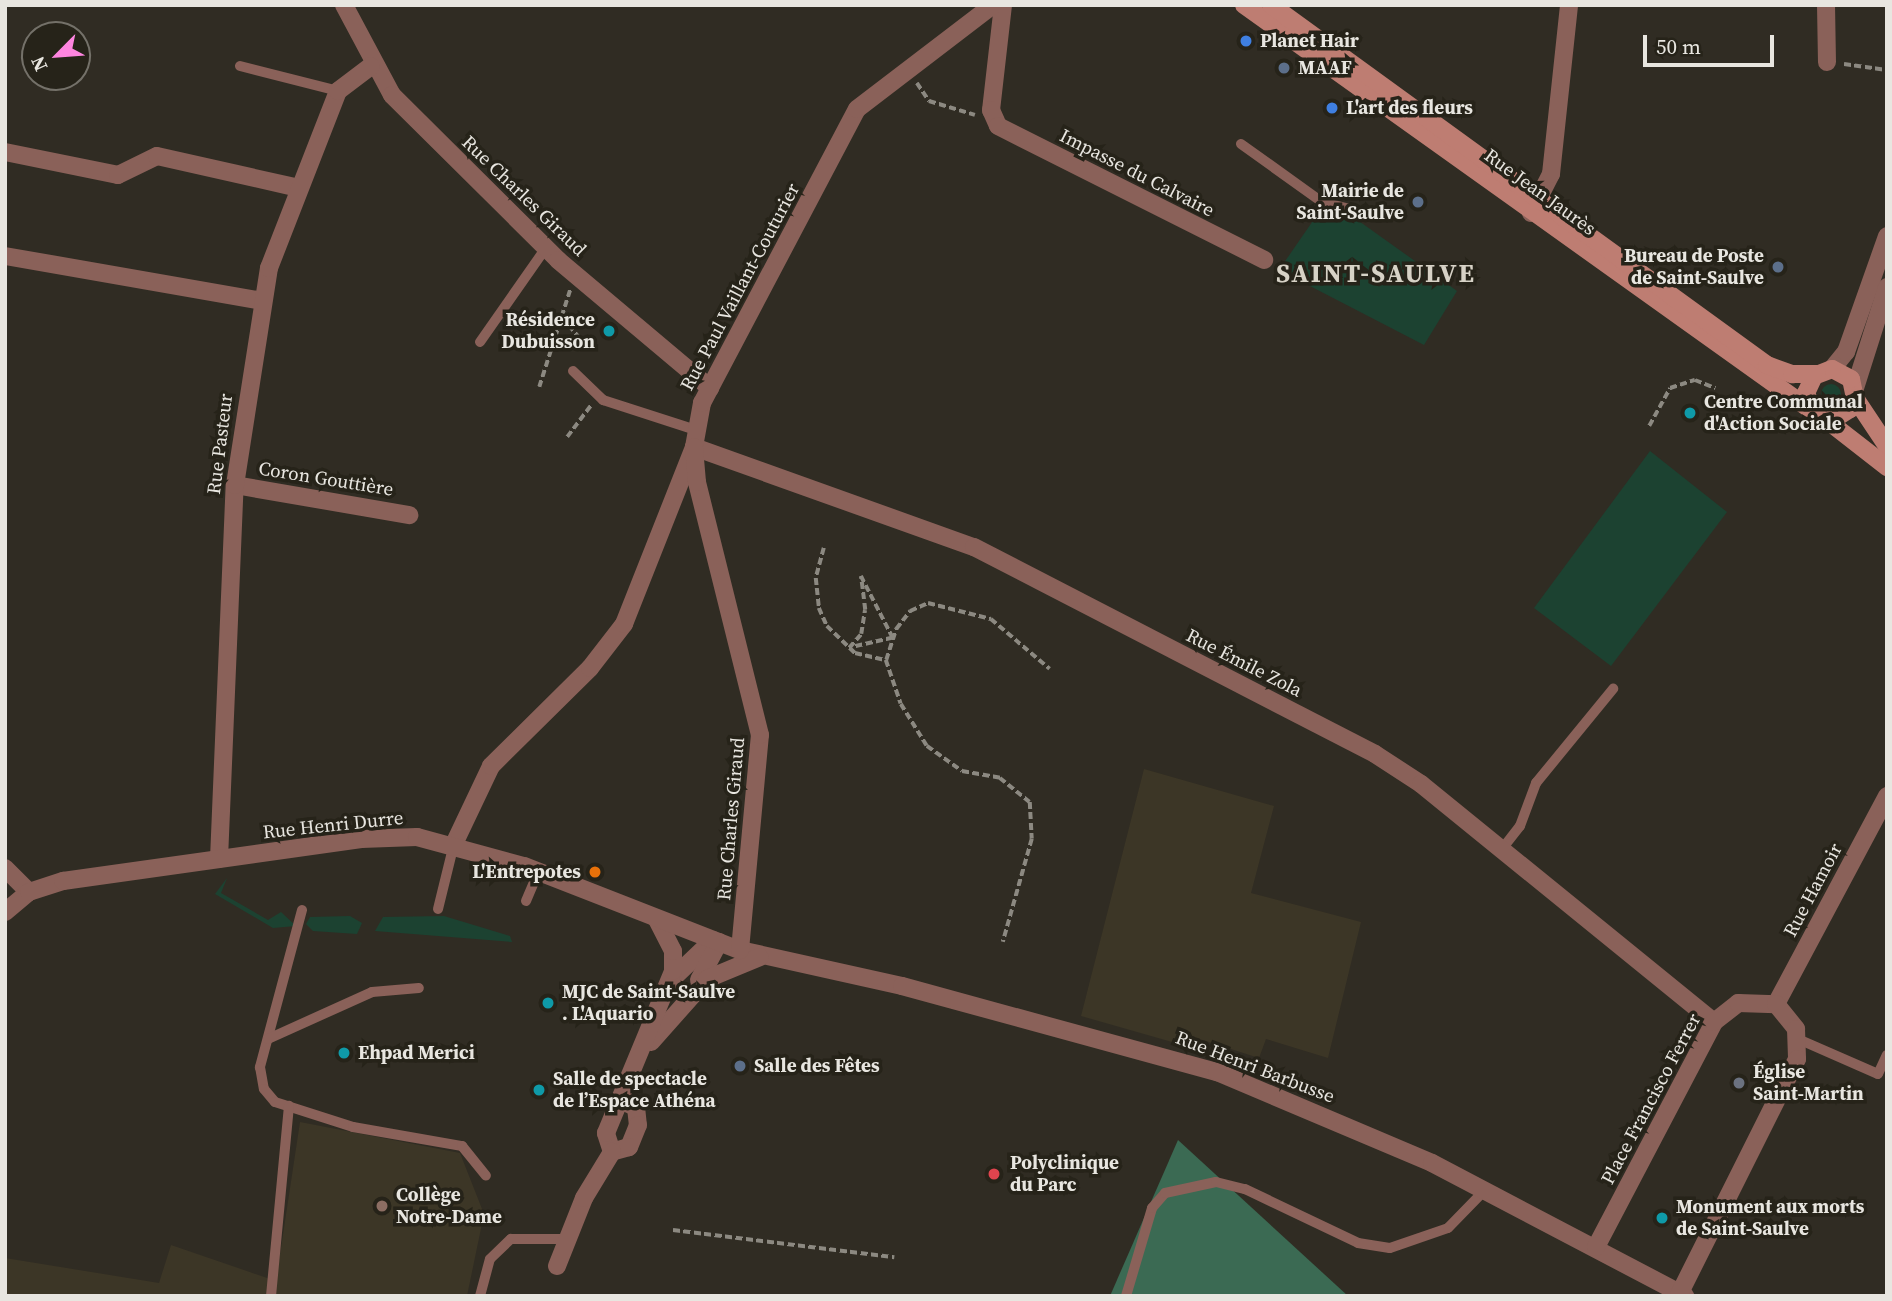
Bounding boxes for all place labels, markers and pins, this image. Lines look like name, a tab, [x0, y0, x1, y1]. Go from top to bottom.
place label: Planet Hair	[1260, 30, 1359, 52]
marker: Planet Hair	[1238, 33, 1254, 49]
place label: MAAF	[1298, 57, 1352, 79]
marker: MAAF	[1276, 60, 1292, 76]
place label: L'art des fleurs	[1346, 97, 1473, 119]
marker: L'art des fleurs	[1324, 100, 1340, 116]
place label: Mairie de Saint-Saulve	[1296, 180, 1404, 224]
marker: Mairie de Saint-Saulve	[1410, 194, 1426, 210]
place label: Bureau de Poste de Saint-Saulve	[1624, 245, 1764, 289]
marker: Bureau de Poste de Saint-Saulve	[1770, 259, 1786, 275]
place label: Résidence Dubuisson	[501, 309, 595, 353]
marker: Résidence Dubuisson	[601, 323, 617, 339]
place label: Centre Communal d'Action Sociale	[1704, 391, 1863, 435]
marker: Centre Communal d'Action Sociale	[1682, 405, 1698, 421]
place label: L'Entrepotes	[472, 861, 581, 883]
marker: L'Entrepotes	[587, 864, 603, 880]
place label: MJC de Saint-Saulve . L'Aquario	[562, 981, 735, 1025]
marker: MJC de Saint-Saulve . L'Aquario	[540, 995, 556, 1011]
place label: Ehpad Merici	[358, 1042, 475, 1064]
marker: Ehpad Merici	[336, 1045, 352, 1061]
place label: Salle des Fêtes	[754, 1055, 880, 1077]
marker: Salle des Fêtes	[732, 1058, 748, 1074]
place label: Église Saint-Martin	[1753, 1061, 1864, 1105]
place label: Salle de spectacle de l’Espace Athéna	[553, 1068, 716, 1112]
marker: Église Saint-Martin	[1731, 1075, 1747, 1091]
marker: Salle de spectacle de l’Espace Athéna	[531, 1082, 547, 1098]
place label: Polyclinique du Parc	[1010, 1152, 1119, 1196]
marker: Polyclinique du Parc	[984, 1164, 1004, 1184]
place label: Collège Notre-Dame	[396, 1184, 502, 1228]
place label: Monument aux morts de Saint-Saulve	[1676, 1196, 1864, 1240]
marker: Collège Notre-Dame	[374, 1198, 390, 1214]
marker: Monument aux morts de Saint-Saulve	[1654, 1210, 1670, 1226]

